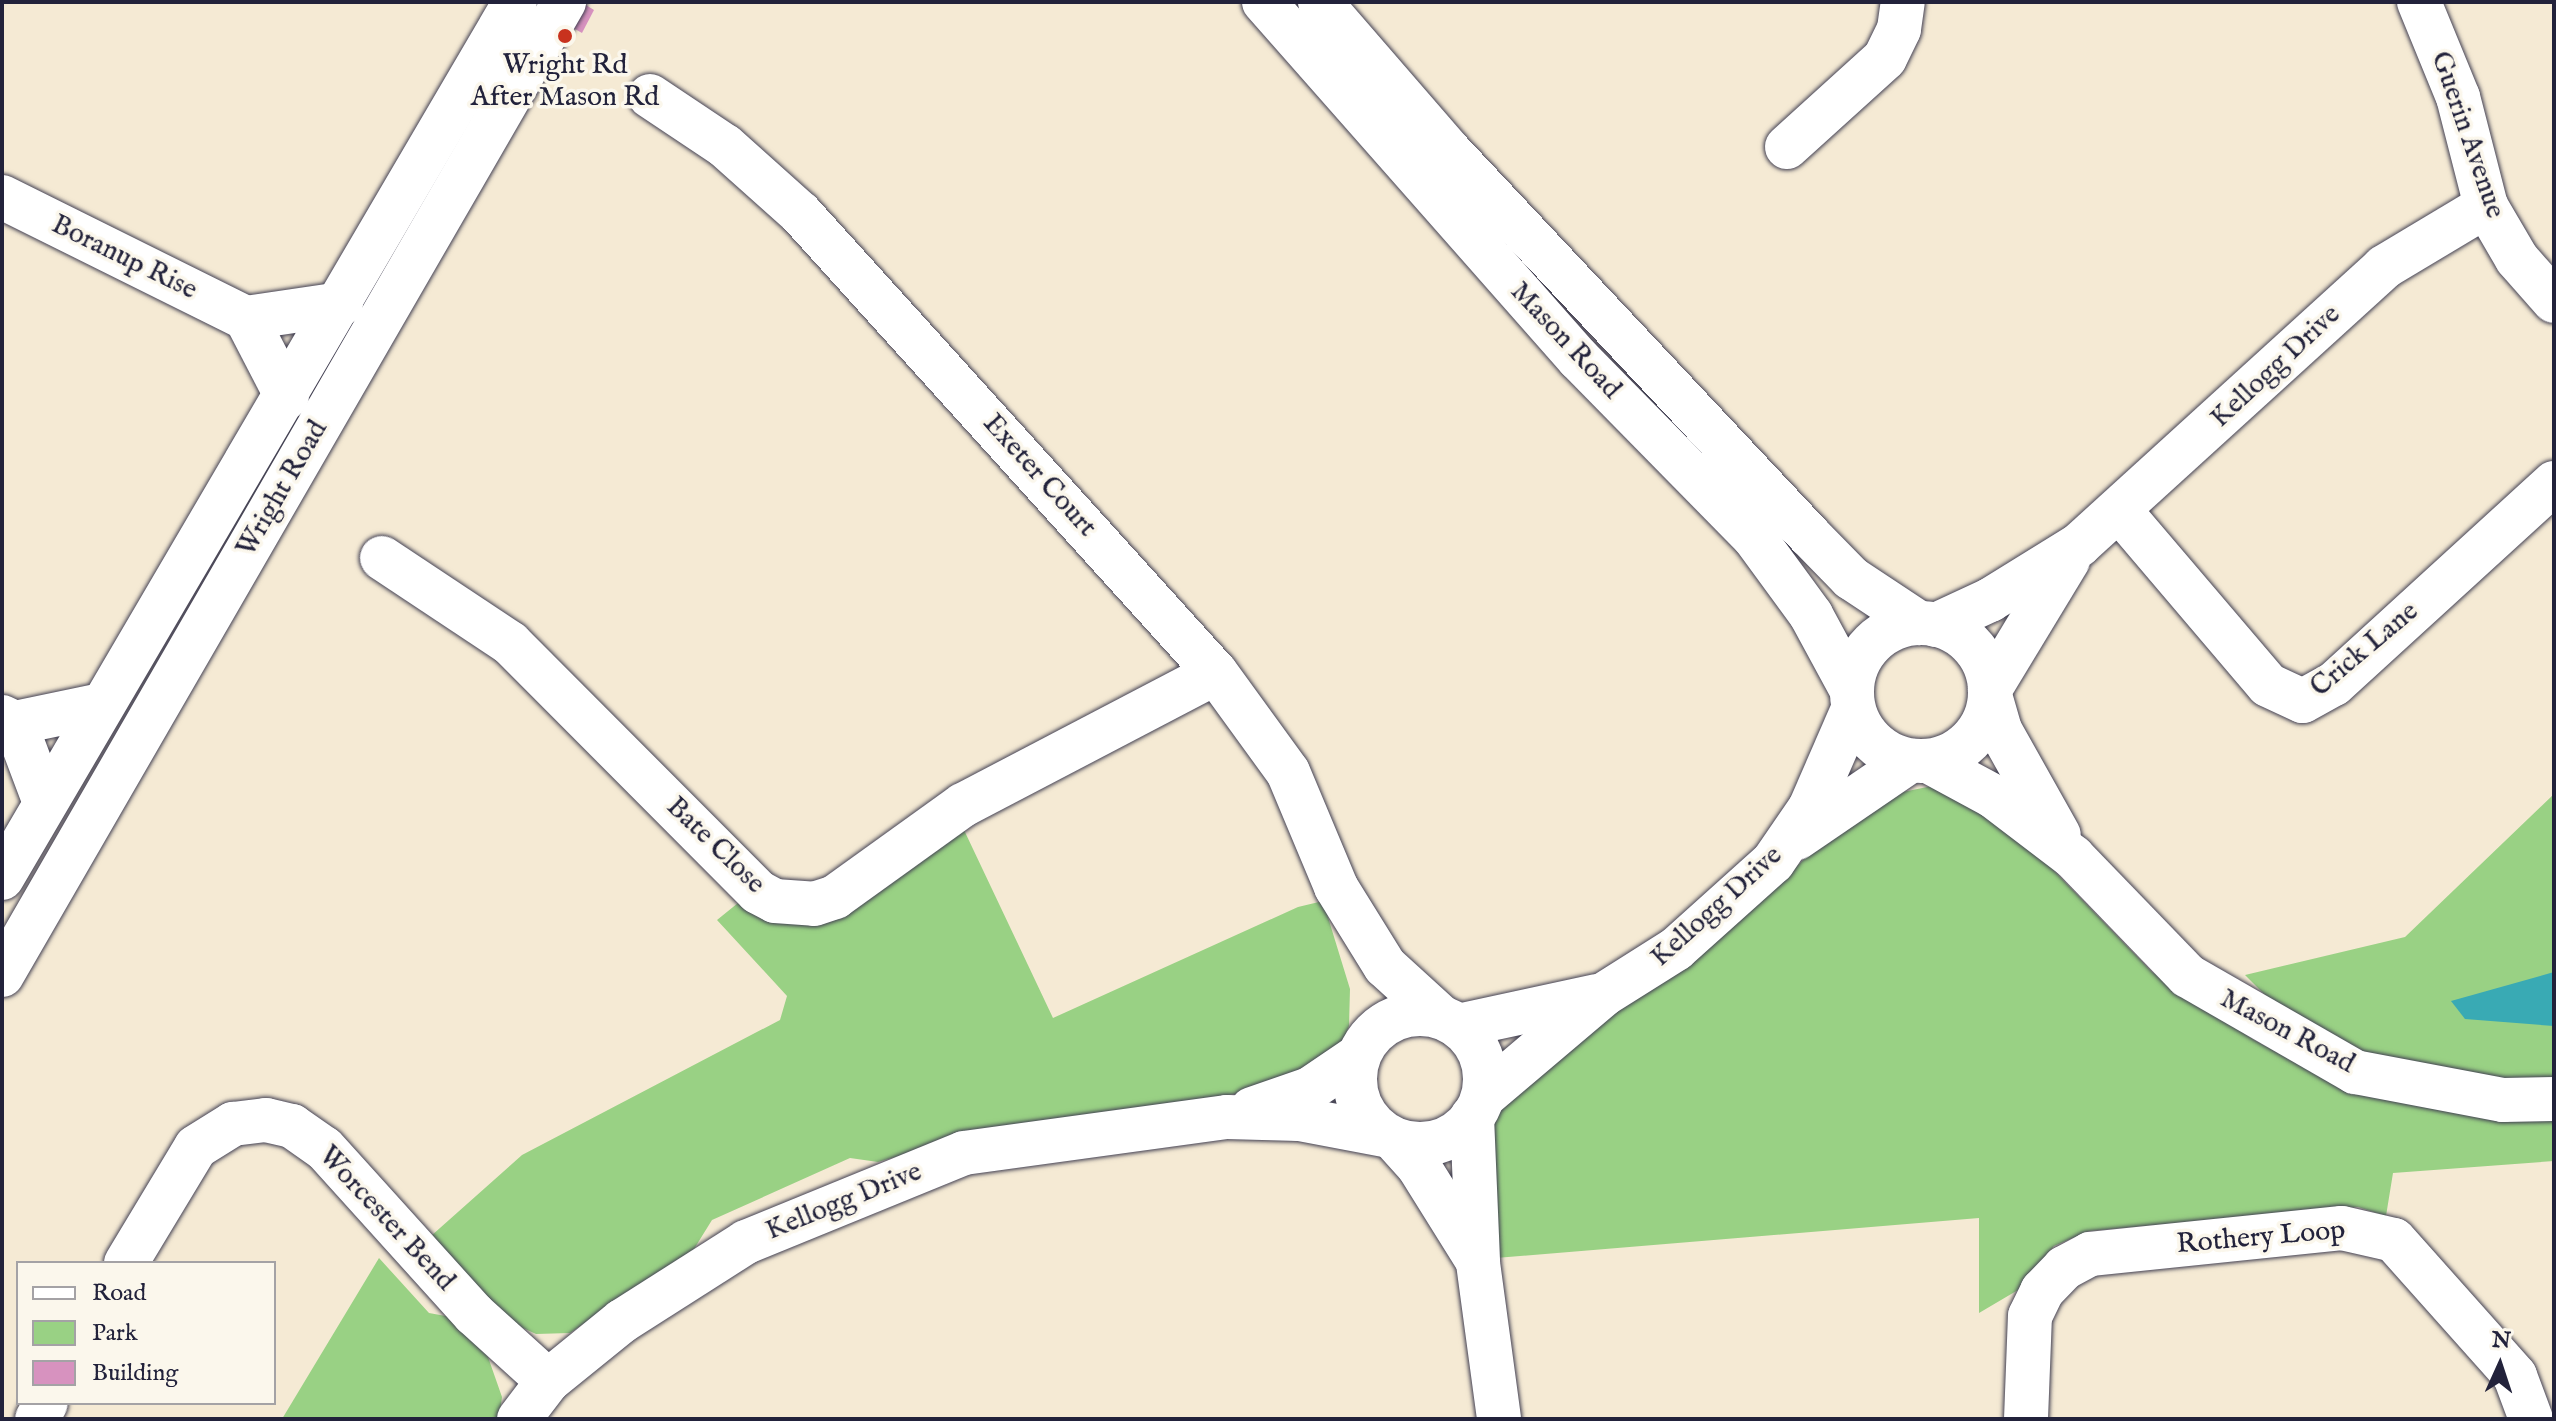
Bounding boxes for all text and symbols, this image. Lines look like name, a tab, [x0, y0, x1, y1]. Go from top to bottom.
marker: Wright Rd After Mason Rd	[556, 27, 574, 45]
street label: Guerin Avenue	[2423, 47, 2511, 223]
place label: Wright Rd After Mason Rd	[471, 49, 659, 115]
street label: Boranup Rise	[46, 208, 202, 308]
street label: Mason Road	[1502, 276, 1628, 406]
street label: Kellogg Drive	[2204, 298, 2348, 436]
street label: Exeter Court	[975, 408, 1103, 544]
street label: Wright Road	[230, 415, 336, 563]
street label: Crick Lane	[2304, 595, 2426, 705]
street label: Bate Close	[659, 791, 771, 901]
street label: Kellogg Drive	[1644, 839, 1790, 975]
street label: Mason Road	[2214, 983, 2360, 1081]
street label: Worcester Bend	[311, 1140, 461, 1298]
street label: Kellogg Drive	[761, 1156, 927, 1248]
street label: Rothery Loop	[2175, 1214, 2347, 1262]
legend	[16, 1261, 276, 1405]
text: Road	[92, 1278, 146, 1309]
text: Park	[92, 1318, 138, 1349]
north arrow	[2460, 1325, 2540, 1405]
text: N	[2491, 1327, 2511, 1356]
text: Building	[92, 1358, 178, 1389]

